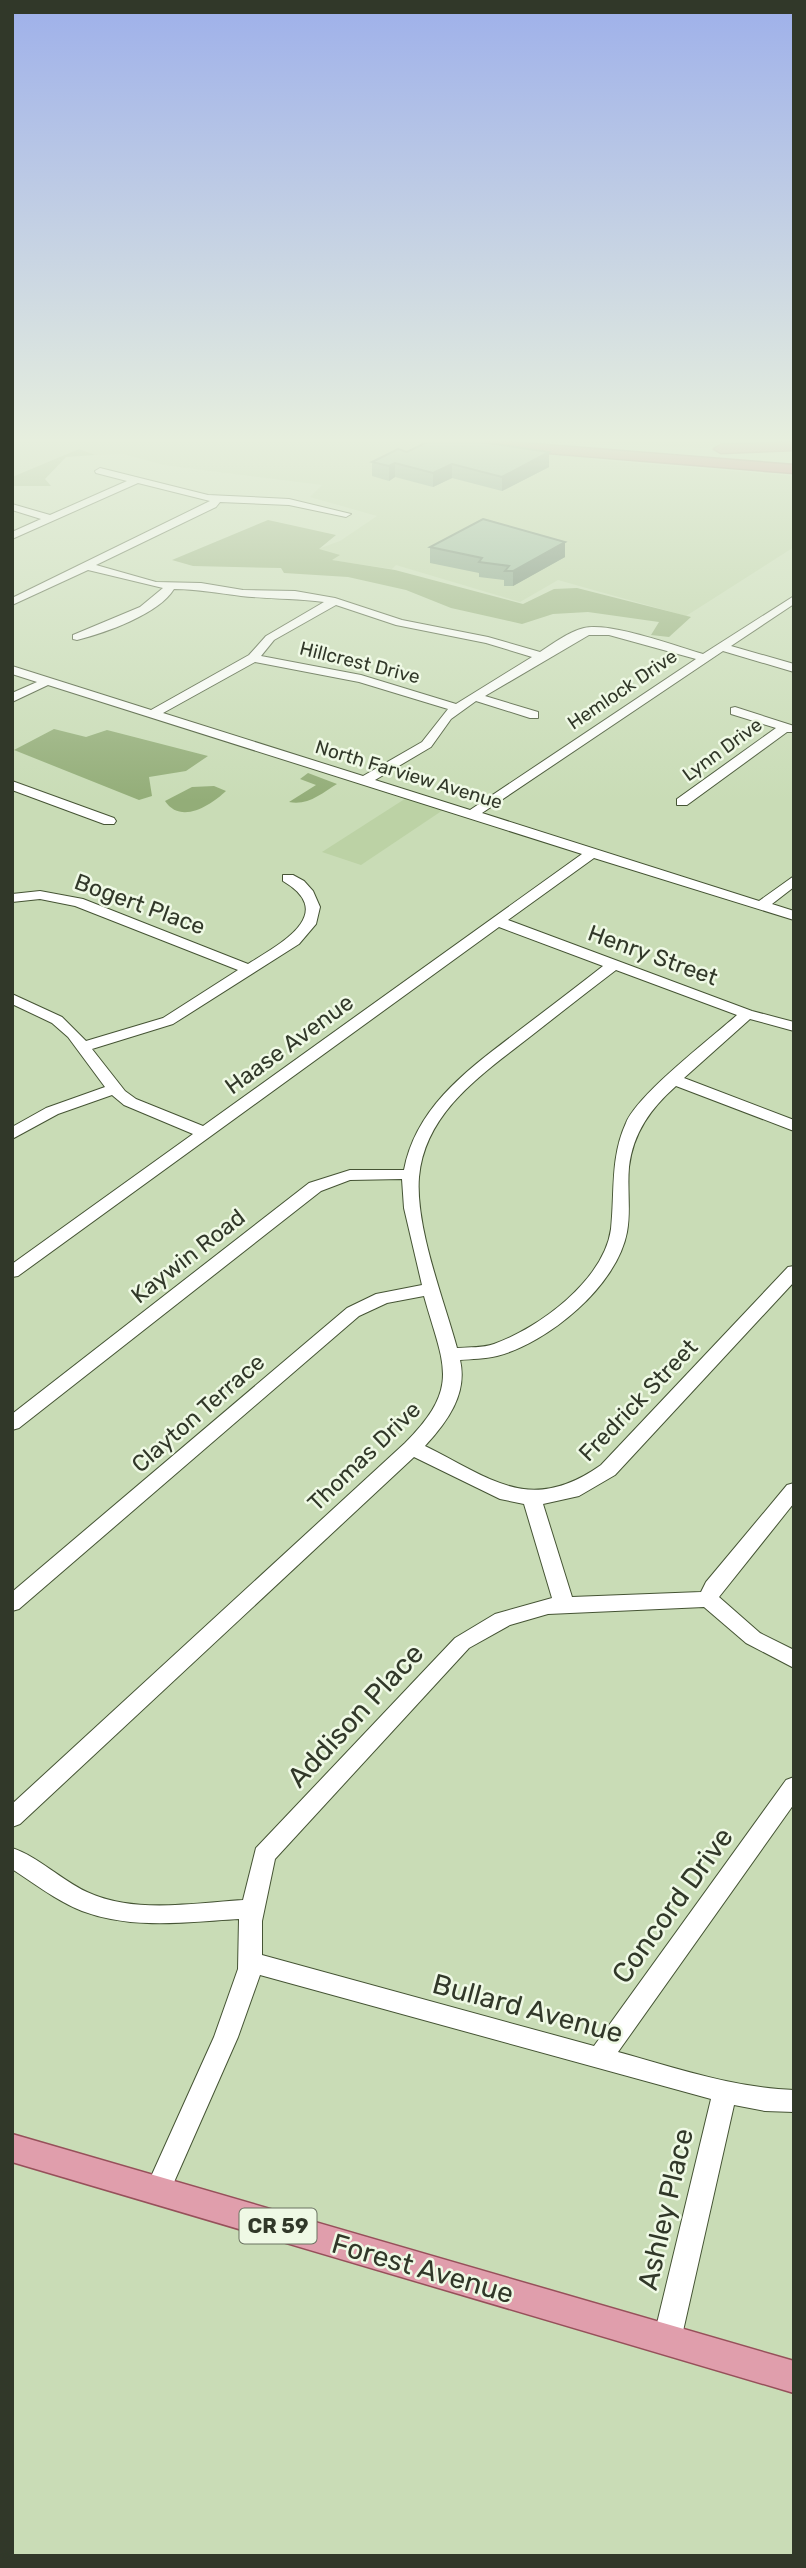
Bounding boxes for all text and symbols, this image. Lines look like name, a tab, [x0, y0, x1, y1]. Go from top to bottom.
street label: Hillcrest Drive	[297, 636, 422, 689]
street label: Hemlock Drive	[563, 644, 681, 734]
street label: Lynn Drive	[678, 713, 767, 786]
street label: North Farview Avenue	[313, 735, 505, 814]
street label: Bogert Place	[71, 867, 209, 941]
street label: Henry Street	[584, 919, 722, 991]
street label: Haase Avenue	[219, 988, 359, 1100]
street label: Kaywin Road	[125, 1203, 251, 1309]
street label: Fredrick Street	[573, 1333, 703, 1467]
street label: Clayton Terrace	[126, 1348, 270, 1478]
street label: Thomas Drive	[302, 1395, 426, 1517]
street label: Addison Place	[280, 1637, 430, 1794]
street label: Concord Drive	[605, 1821, 740, 1990]
street label: Bullard Avenue	[429, 1967, 627, 2050]
street label: Ashley Place	[631, 2125, 700, 2293]
road number: CR 59	[240, 2208, 316, 2244]
street label: Forest Avenue	[328, 2227, 518, 2310]

